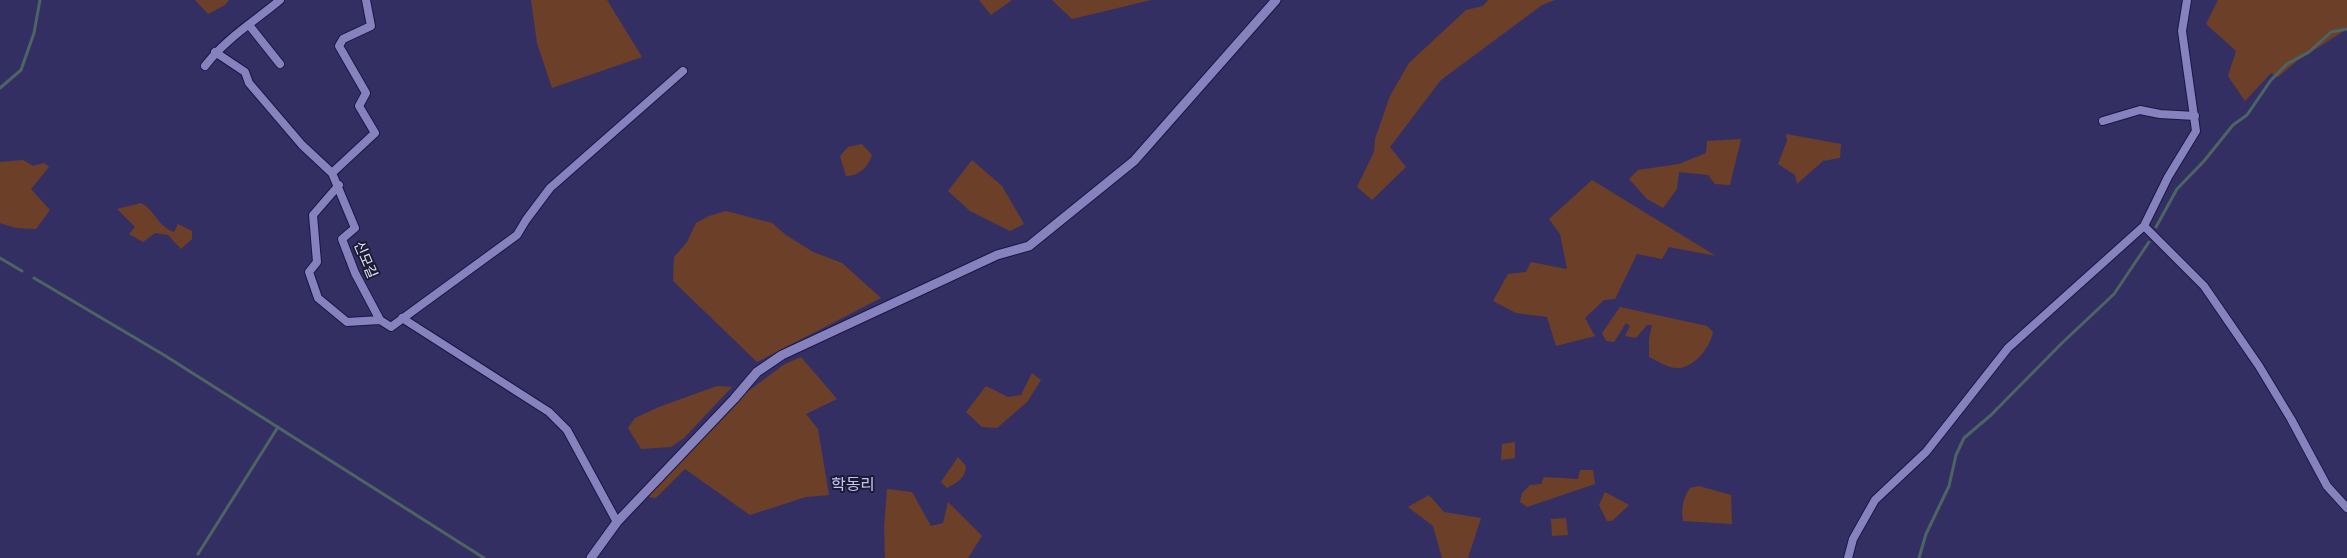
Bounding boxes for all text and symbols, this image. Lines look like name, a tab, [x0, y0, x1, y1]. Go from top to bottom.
street label: 신모길	[350, 239, 380, 281]
district label: 학동리	[831, 475, 875, 495]

